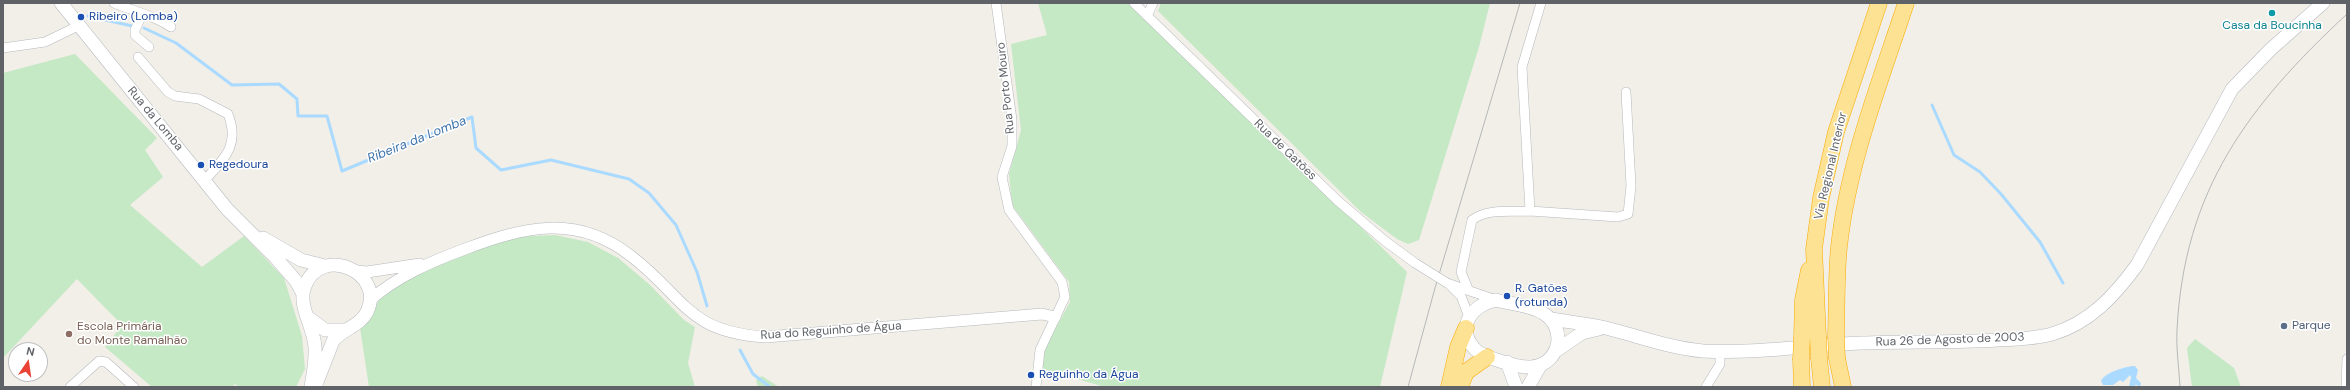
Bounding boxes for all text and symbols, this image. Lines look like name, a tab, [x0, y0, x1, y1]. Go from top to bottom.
marker: Casa da Boucinha	[2267, 8, 2277, 18]
place label: Ribeiro (Lomba)	[89, 10, 178, 24]
marker: Ribeiro (Lomba)	[76, 12, 86, 22]
place label: Casa da Boucinha	[2222, 19, 2322, 33]
street label: Rua Porto Mouro	[994, 41, 1018, 135]
street label: Rua da Lomba	[124, 84, 186, 154]
street label: Via Regional Interior	[1812, 111, 1850, 221]
water label: Ribeira da Lomba	[365, 113, 469, 167]
street label: Rua de Gatões	[1251, 117, 1319, 183]
place label: Regedoura	[209, 158, 268, 172]
marker: Regedoura	[196, 160, 206, 170]
place label: R. Gatões (rotunda)	[1515, 282, 1568, 310]
marker: R. Gatões (rotunda)	[1502, 291, 1512, 301]
street label: Rua do Reguinho de Água	[760, 319, 902, 343]
place label: Parque	[2292, 319, 2331, 333]
place label: Escola Primária do Monte Ramalhão	[77, 320, 187, 348]
marker: Parque	[2279, 321, 2289, 331]
marker: Escola Primária do Monte Ramalhão	[64, 329, 74, 339]
street label: Rua 26 de Agosto de 2003	[1875, 330, 2025, 350]
north arrow	[8, 342, 48, 382]
text: N	[25, 344, 36, 359]
place label: Reguinho da Água	[1039, 368, 1138, 382]
marker: Reguinho da Água	[1026, 370, 1036, 380]

